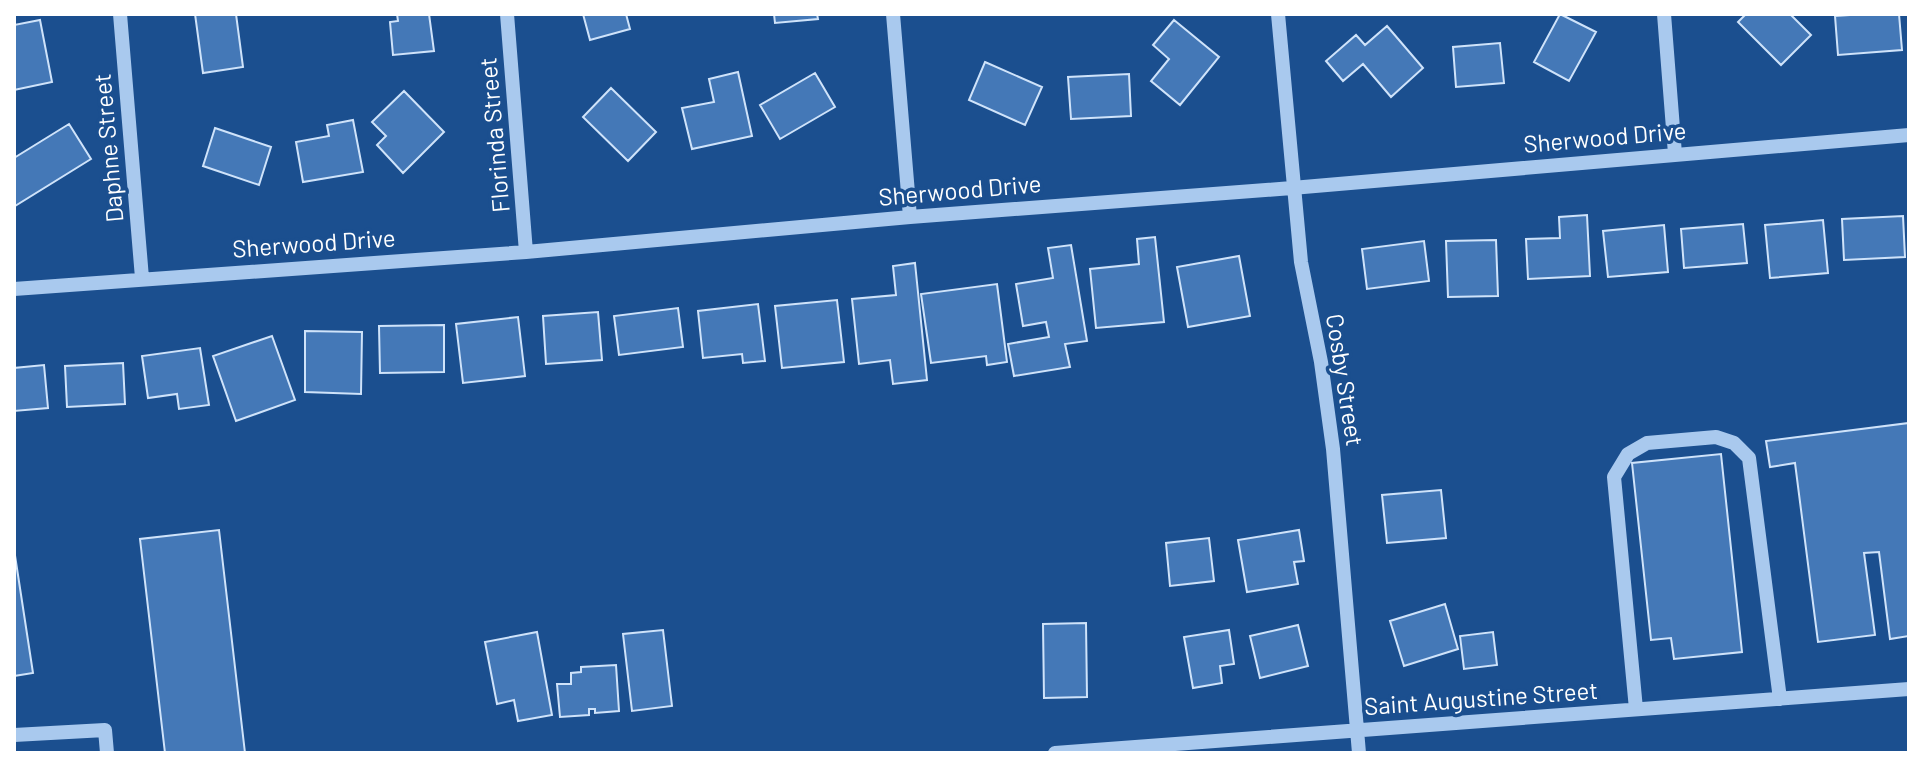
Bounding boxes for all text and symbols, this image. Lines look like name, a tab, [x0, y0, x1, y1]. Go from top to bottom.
street label: Florinda Street	[472, 56, 515, 214]
street label: Daphne Street	[87, 73, 128, 224]
street label: Sherwood Drive	[1522, 115, 1688, 158]
street label: Sherwood Drive	[877, 168, 1043, 211]
street label: Sherwood Drive	[231, 222, 396, 263]
street label: Cosby Street	[1321, 312, 1370, 448]
street label: Saint Augustine Street	[1363, 675, 1599, 720]

